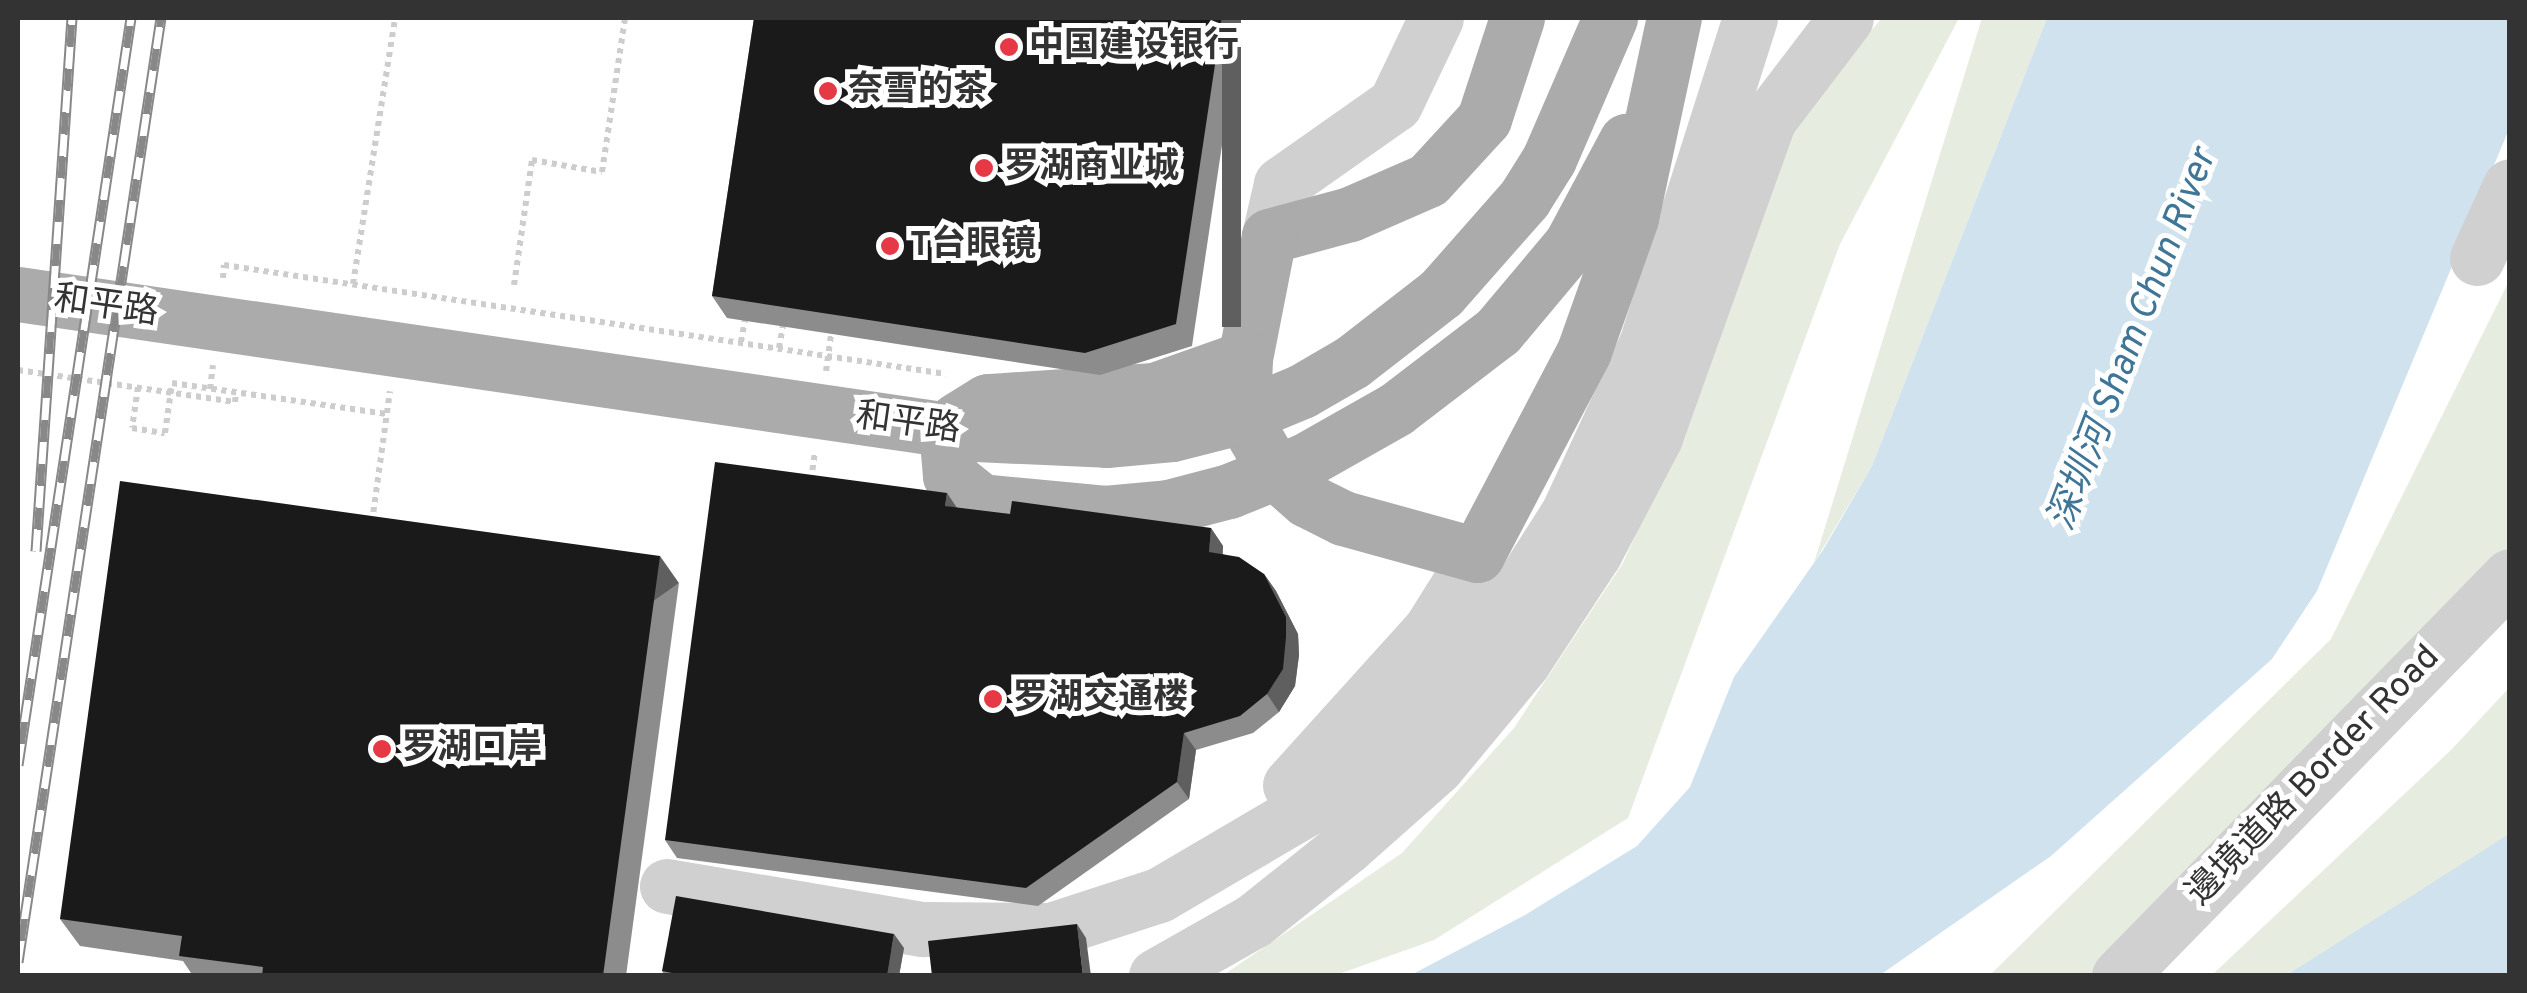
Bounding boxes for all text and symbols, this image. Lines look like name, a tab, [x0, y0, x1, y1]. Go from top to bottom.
place label: 中国建设银行	[1029, 26, 1239, 68]
marker: 中国建设银行	[998, 36, 1020, 58]
place label: 奈雪的茶	[848, 70, 988, 112]
marker: 奈雪的茶	[817, 80, 839, 102]
water label: 深圳河 Sham Chun River	[2040, 143, 2228, 537]
place label: 罗湖商业城	[1004, 147, 1179, 189]
marker: 罗湖商业城	[973, 157, 995, 179]
place label: T台眼镜	[910, 225, 1036, 267]
marker: T台眼镜	[879, 235, 901, 257]
street label: 和平路	[51, 279, 161, 335]
street label: 和平路	[853, 396, 963, 452]
street label: 邊境道路 Border Road	[2179, 637, 2449, 915]
place label: 罗湖交通楼	[1013, 678, 1188, 720]
marker: 罗湖交通楼	[982, 688, 1004, 710]
place label: 罗湖口岸	[402, 728, 542, 770]
marker: 罗湖口岸	[371, 738, 393, 760]

